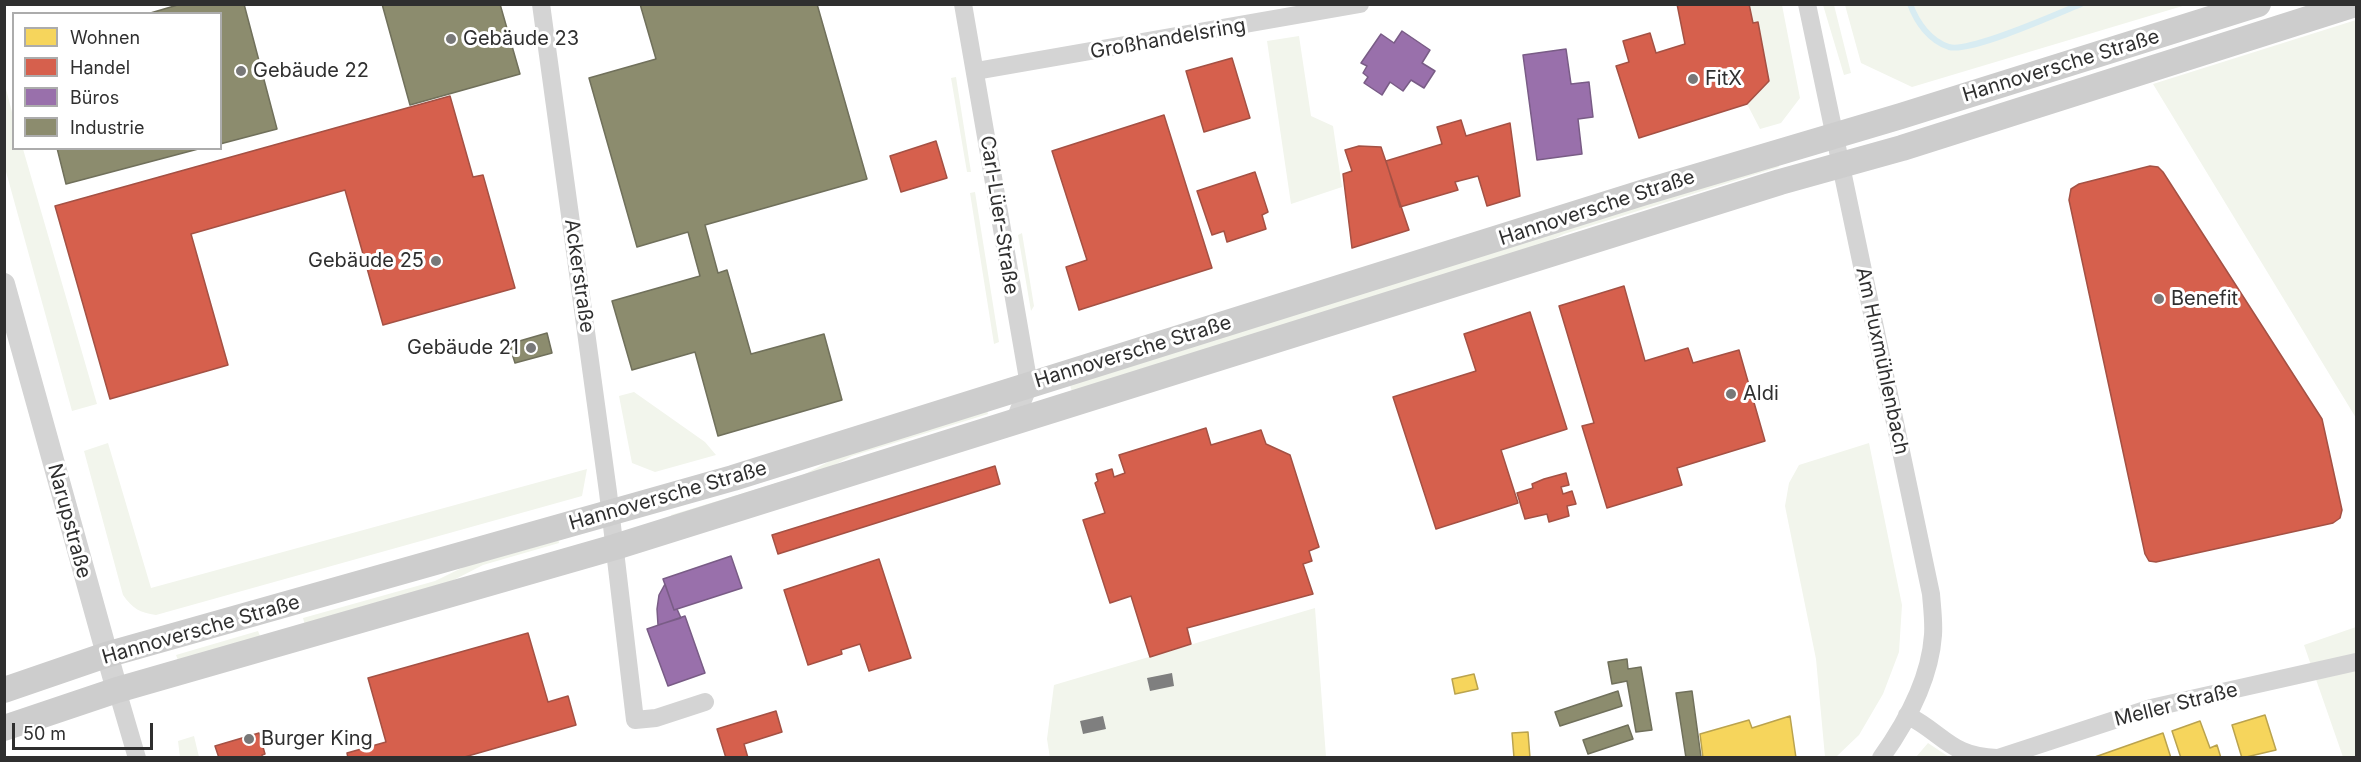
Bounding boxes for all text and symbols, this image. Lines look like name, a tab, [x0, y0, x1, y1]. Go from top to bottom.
legend	[12, 12, 222, 150]
street label: Großhandelsring	[1088, 14, 1248, 64]
street label: Hannoversche Straße	[1960, 25, 2162, 107]
text: Wohnen	[70, 27, 140, 48]
place label: Gebäude 23	[463, 27, 579, 51]
marker: Gebäude 23	[444, 32, 458, 46]
text: Handel	[70, 57, 130, 78]
place label: Gebäude 22	[253, 59, 369, 83]
marker: Gebäude 22	[234, 64, 248, 78]
place label: FitX	[1705, 67, 1742, 91]
marker: FitX	[1686, 72, 1700, 86]
text: Büros	[70, 87, 119, 108]
text: Industrie	[70, 117, 144, 138]
street label: Carl-Lüer-Straße	[975, 134, 1023, 296]
street label: Hannoversche Straße	[1496, 165, 1698, 251]
street label: Ackerstraße	[559, 217, 599, 335]
place label: Gebäude 25	[308, 249, 424, 273]
marker: Gebäude 25	[429, 254, 443, 268]
street label: Am Huxmühlenbach	[1850, 265, 1914, 457]
place label: Benefit	[2171, 287, 2238, 311]
marker: Benefit	[2152, 292, 2166, 306]
street label: Hannoversche Straße	[1032, 311, 1234, 393]
place label: Gebäude 21	[407, 336, 519, 360]
marker: Gebäude 21	[524, 341, 538, 355]
place label: Aldi	[1743, 382, 1779, 406]
marker: Aldi	[1724, 387, 1738, 401]
street label: Hannoversche Straße	[566, 456, 770, 536]
street label: Narupstraße	[42, 461, 96, 581]
street label: Hannoversche Straße	[99, 590, 303, 670]
street label: Meller Straße	[2112, 678, 2240, 732]
scale bar	[15, 711, 156, 749]
text: 50 m	[23, 723, 66, 744]
place label: Burger King	[261, 727, 373, 751]
marker: Burger King	[242, 732, 256, 746]

